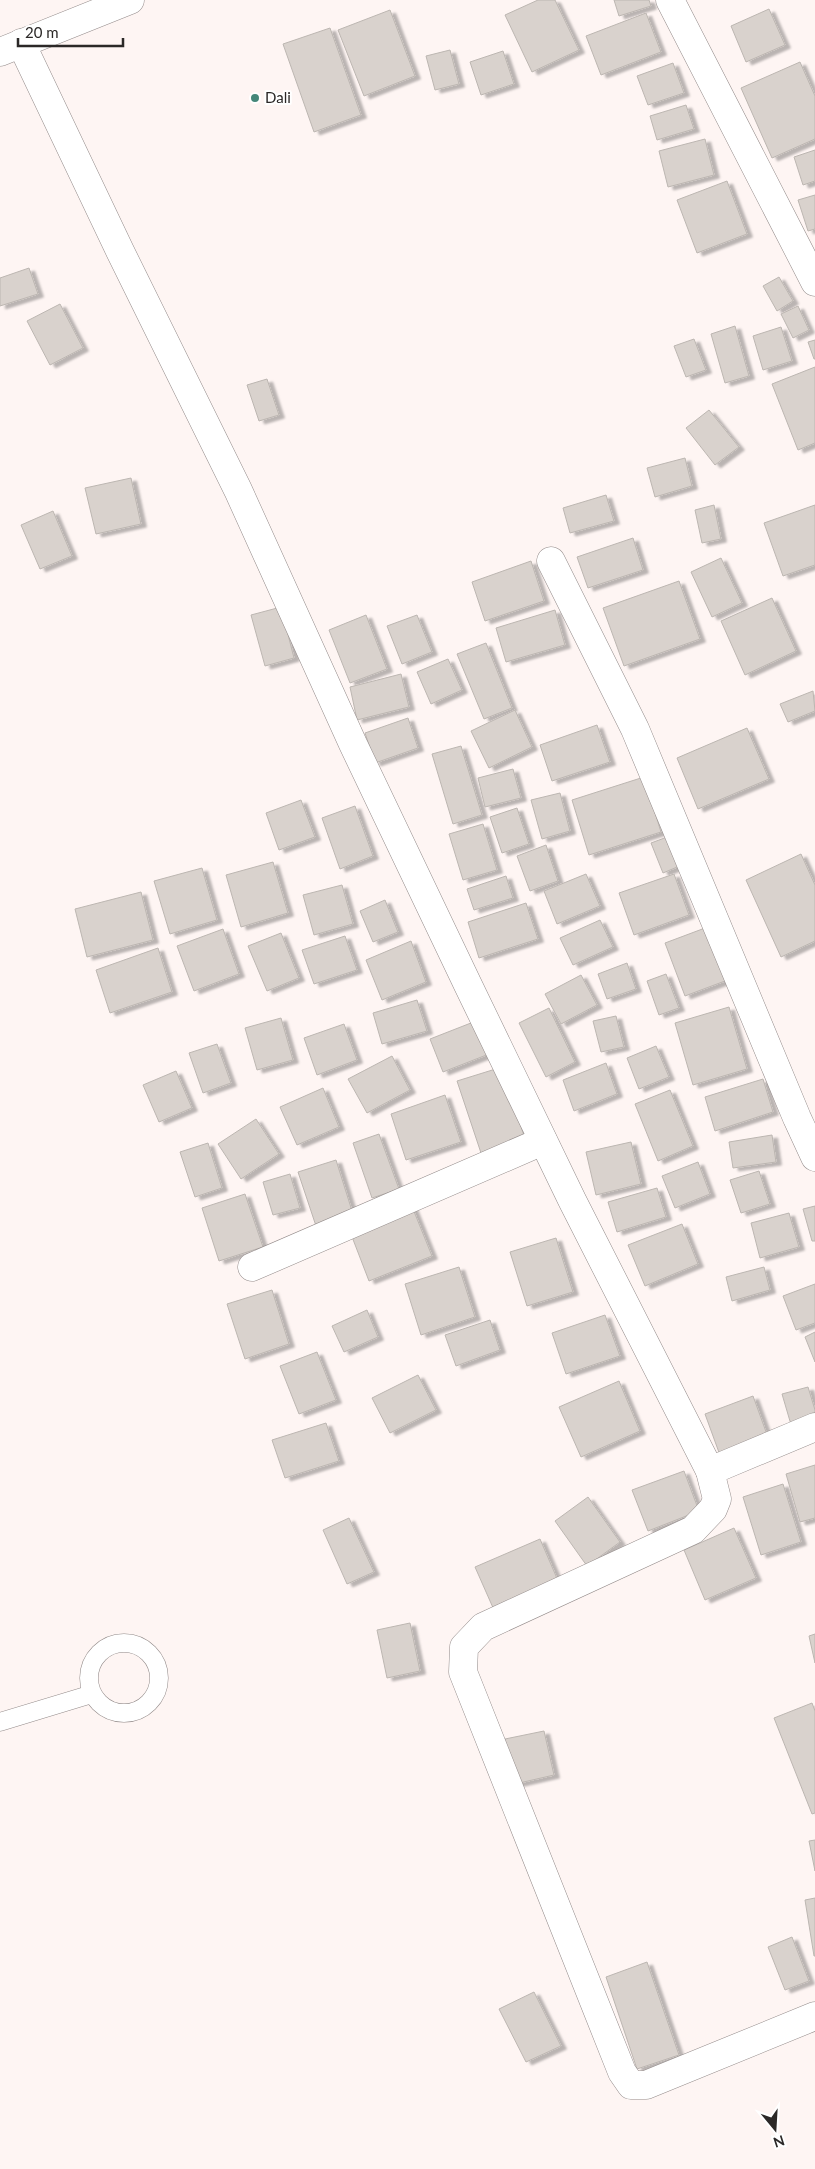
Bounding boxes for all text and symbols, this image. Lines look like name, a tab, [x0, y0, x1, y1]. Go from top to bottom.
scale bar	[18, 15, 122, 47]
text: 20 m	[25, 23, 59, 41]
place label: Dali	[265, 88, 291, 106]
marker: Dali	[249, 92, 261, 104]
north arrow	[750, 2104, 800, 2154]
text: N	[771, 2132, 787, 2152]

